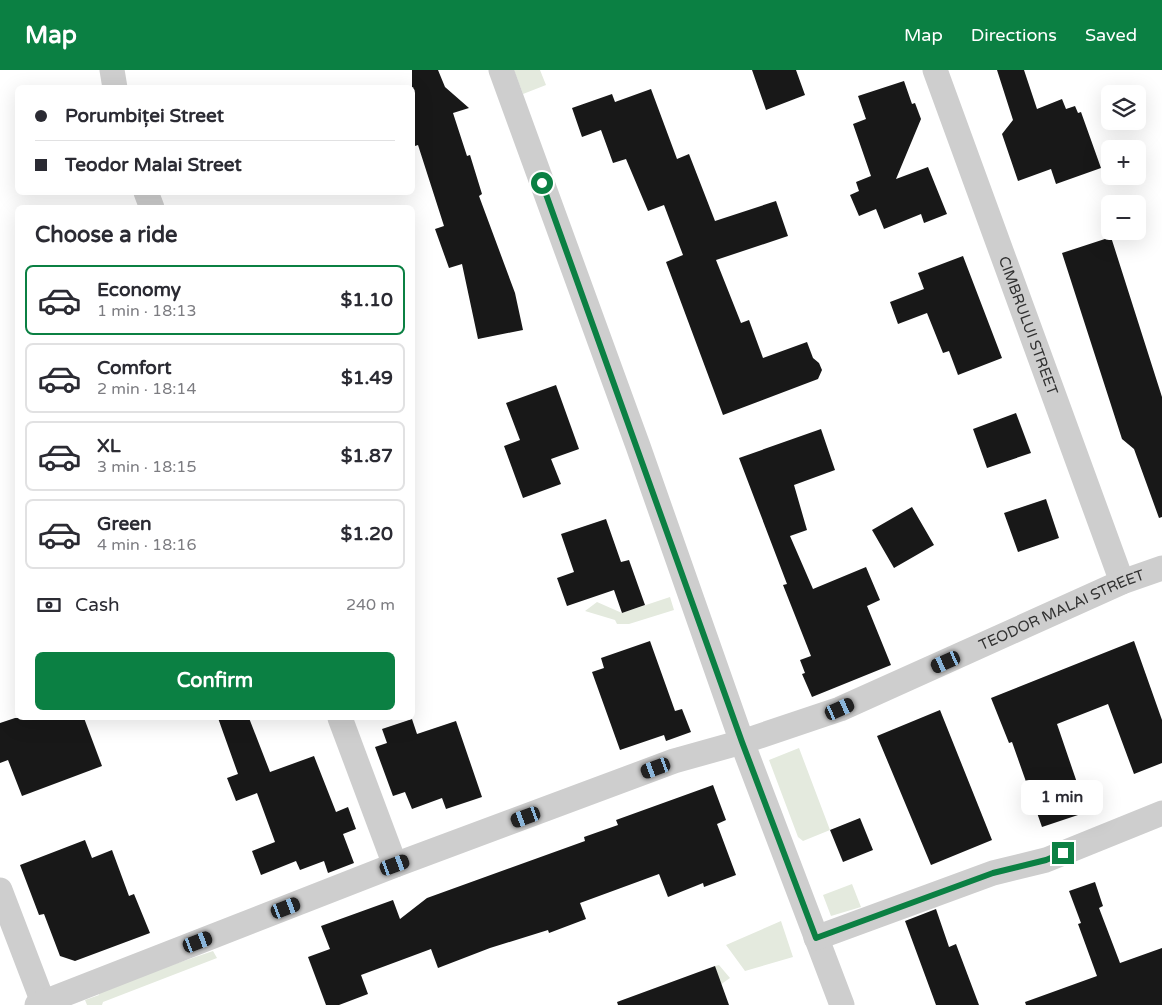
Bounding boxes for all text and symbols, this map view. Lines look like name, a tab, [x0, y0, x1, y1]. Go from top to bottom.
text: Map	[25, 21, 77, 50]
text: Map	[904, 24, 943, 46]
text: Directions	[971, 24, 1057, 46]
text: Saved	[1085, 24, 1137, 46]
map controls	[1101, 85, 1146, 240]
button: layers	[1101, 85, 1146, 130]
text: Porumbiței Street	[65, 105, 224, 127]
button: +	[1101, 140, 1146, 185]
text: Teodor Malai Street	[65, 154, 242, 176]
route start	[531, 172, 553, 194]
button: −	[1101, 195, 1146, 240]
text: Choose a ride	[35, 222, 178, 248]
street label: CIMBRULUI STREET	[995, 254, 1062, 397]
icon: car	[37, 278, 82, 323]
text: Economy	[97, 279, 181, 301]
text: $1.10	[341, 289, 393, 311]
text: 1 min · 18:13	[97, 301, 196, 321]
icon: car	[37, 356, 82, 401]
text: Comfort	[97, 357, 171, 379]
text: $1.49	[341, 367, 393, 389]
text: 2 min · 18:14	[97, 379, 196, 399]
icon: car	[37, 434, 82, 479]
text: XL	[97, 435, 121, 457]
text: $1.87	[341, 445, 393, 467]
text: 3 min · 18:15	[97, 457, 196, 477]
icon: car	[37, 512, 82, 557]
text: Green	[97, 513, 151, 535]
text: $1.20	[341, 523, 393, 545]
text: 4 min · 18:16	[97, 535, 196, 555]
street label: TEODOR MALAI STREET	[976, 566, 1147, 654]
icon: cash	[35, 591, 63, 619]
text: Cash	[75, 594, 120, 616]
text: 240 m	[346, 595, 395, 615]
car	[929, 649, 962, 675]
button: Confirm	[35, 652, 395, 710]
car	[823, 696, 856, 722]
car	[639, 756, 672, 780]
callout: 1 min	[1022, 780, 1104, 816]
text: 1 min	[1041, 787, 1083, 807]
car	[509, 805, 542, 829]
route end	[1052, 842, 1074, 864]
car	[378, 853, 411, 877]
car	[269, 896, 302, 920]
car	[181, 930, 214, 954]

